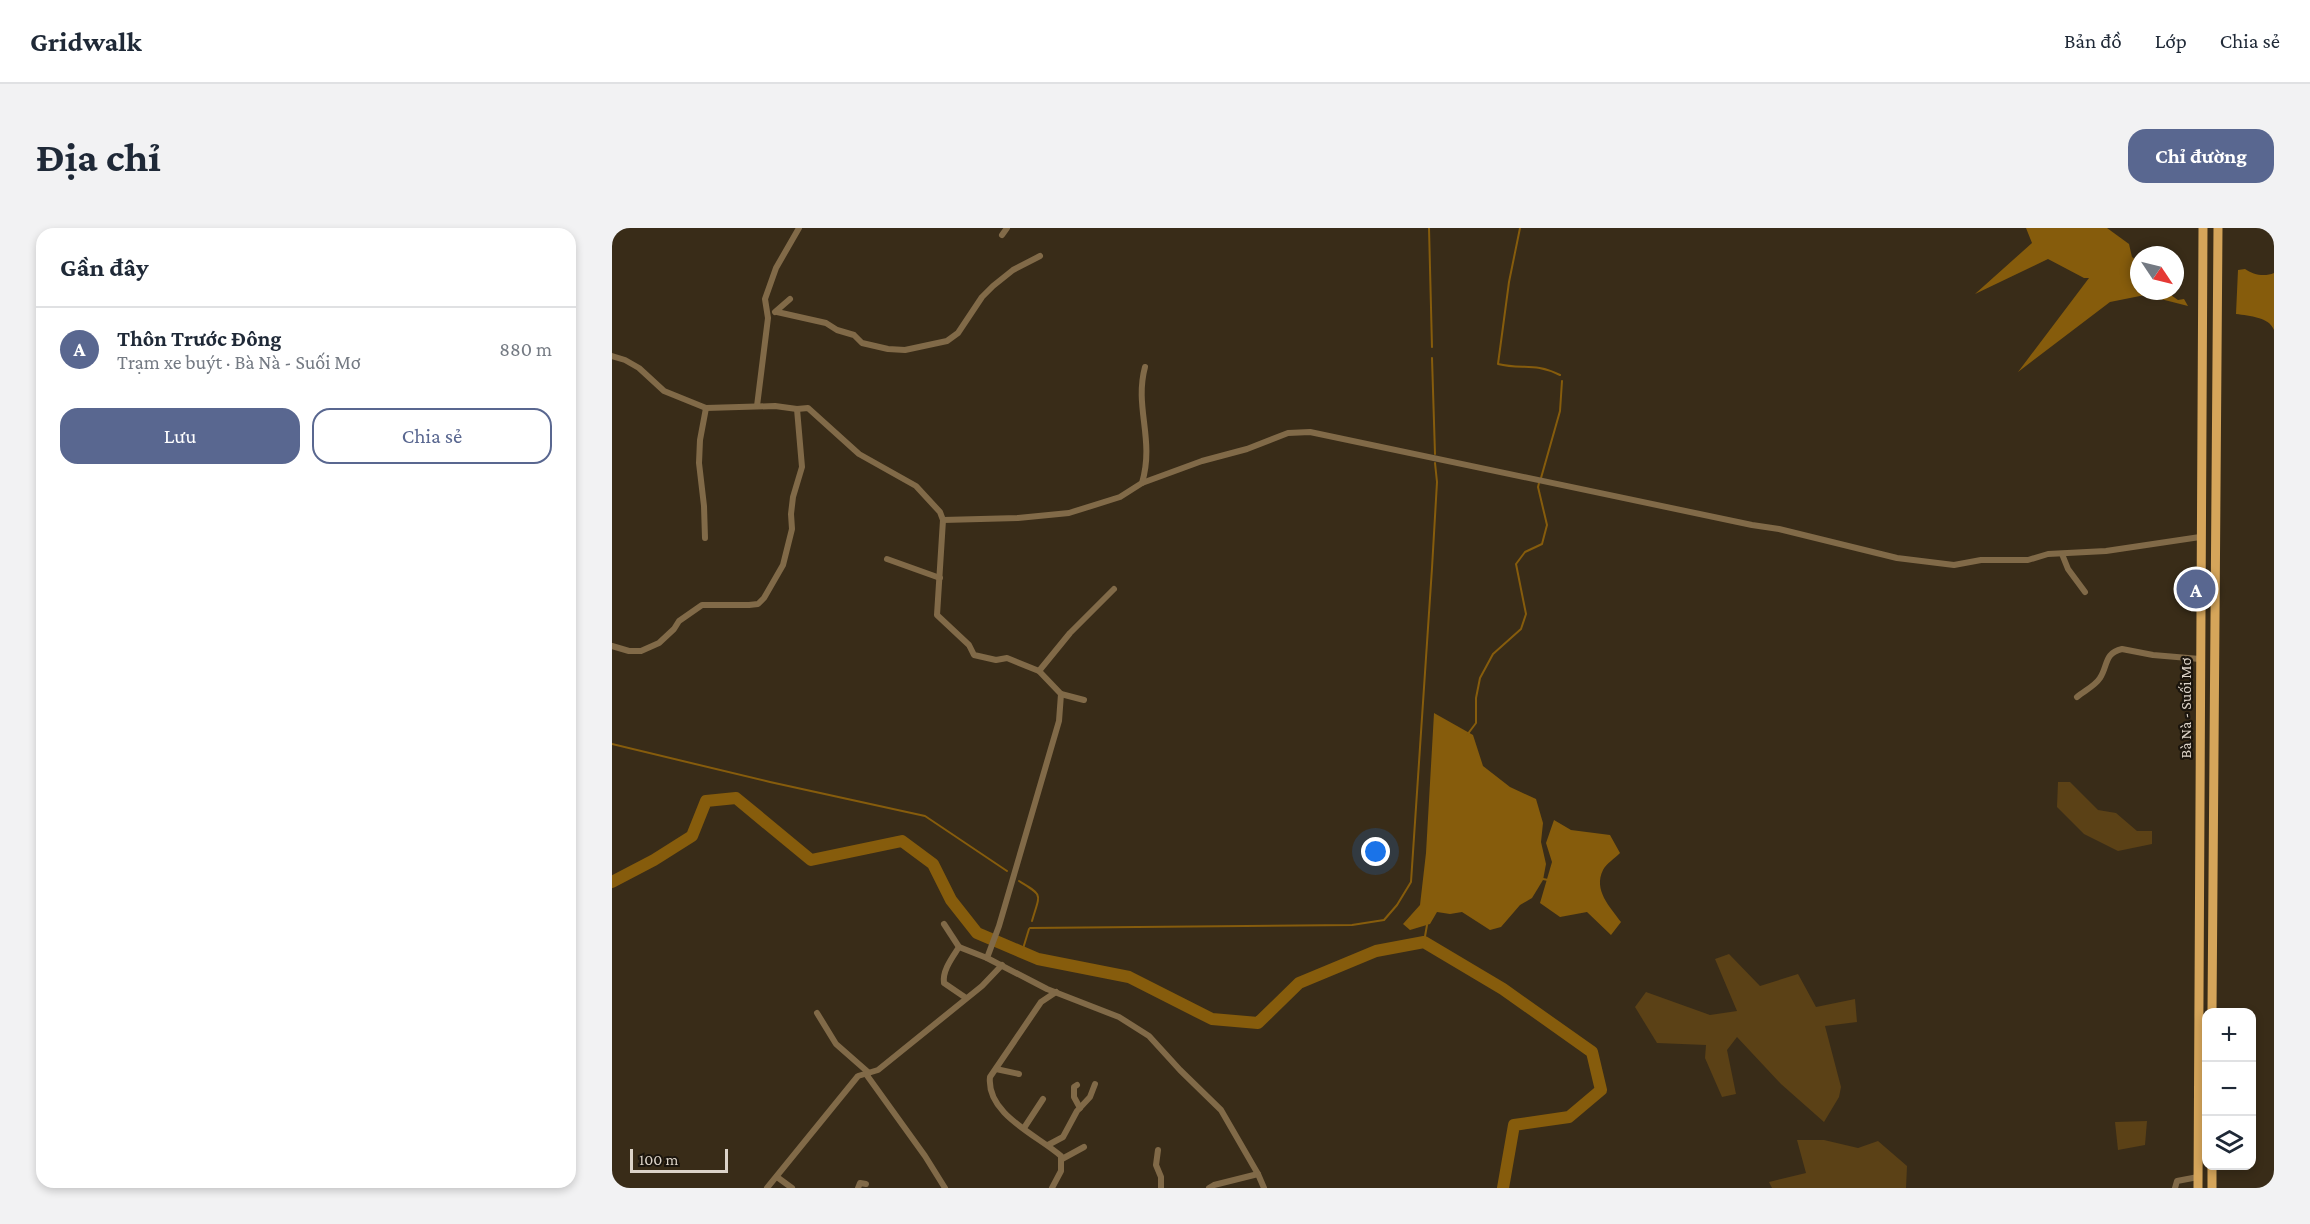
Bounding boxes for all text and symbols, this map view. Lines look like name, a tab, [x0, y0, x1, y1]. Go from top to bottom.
text: Gridwalk	[30, 26, 142, 57]
text: Bản đồ	[2064, 29, 2122, 53]
text: Lớp	[2155, 29, 2187, 53]
text: Chia sẻ	[2220, 29, 2280, 53]
button: Chỉ đường	[2128, 129, 2274, 183]
text: Địa chỉ	[36, 133, 161, 180]
north arrow	[2130, 246, 2184, 300]
text: Gần đây	[60, 253, 149, 282]
text: Thôn Trước Đông	[117, 326, 281, 351]
text: A	[74, 338, 85, 360]
text: 880 m	[499, 338, 552, 360]
text: Trạm xe buýt · Bà Nà - Suối Mơ	[117, 351, 361, 373]
button: Lưu	[60, 408, 300, 464]
button: Chia sẻ	[312, 408, 552, 464]
pin: A	[2176, 566, 2216, 612]
street label: Bà Nà - Suối Mơ	[2177, 657, 2194, 759]
your location	[1361, 837, 1390, 866]
map controls	[2202, 1008, 2256, 1170]
button: +	[2202, 1008, 2256, 1062]
button: −	[2202, 1062, 2256, 1116]
button: layers	[2202, 1116, 2256, 1170]
scale bar	[630, 1146, 728, 1174]
text: 100 m	[639, 1151, 678, 1168]

